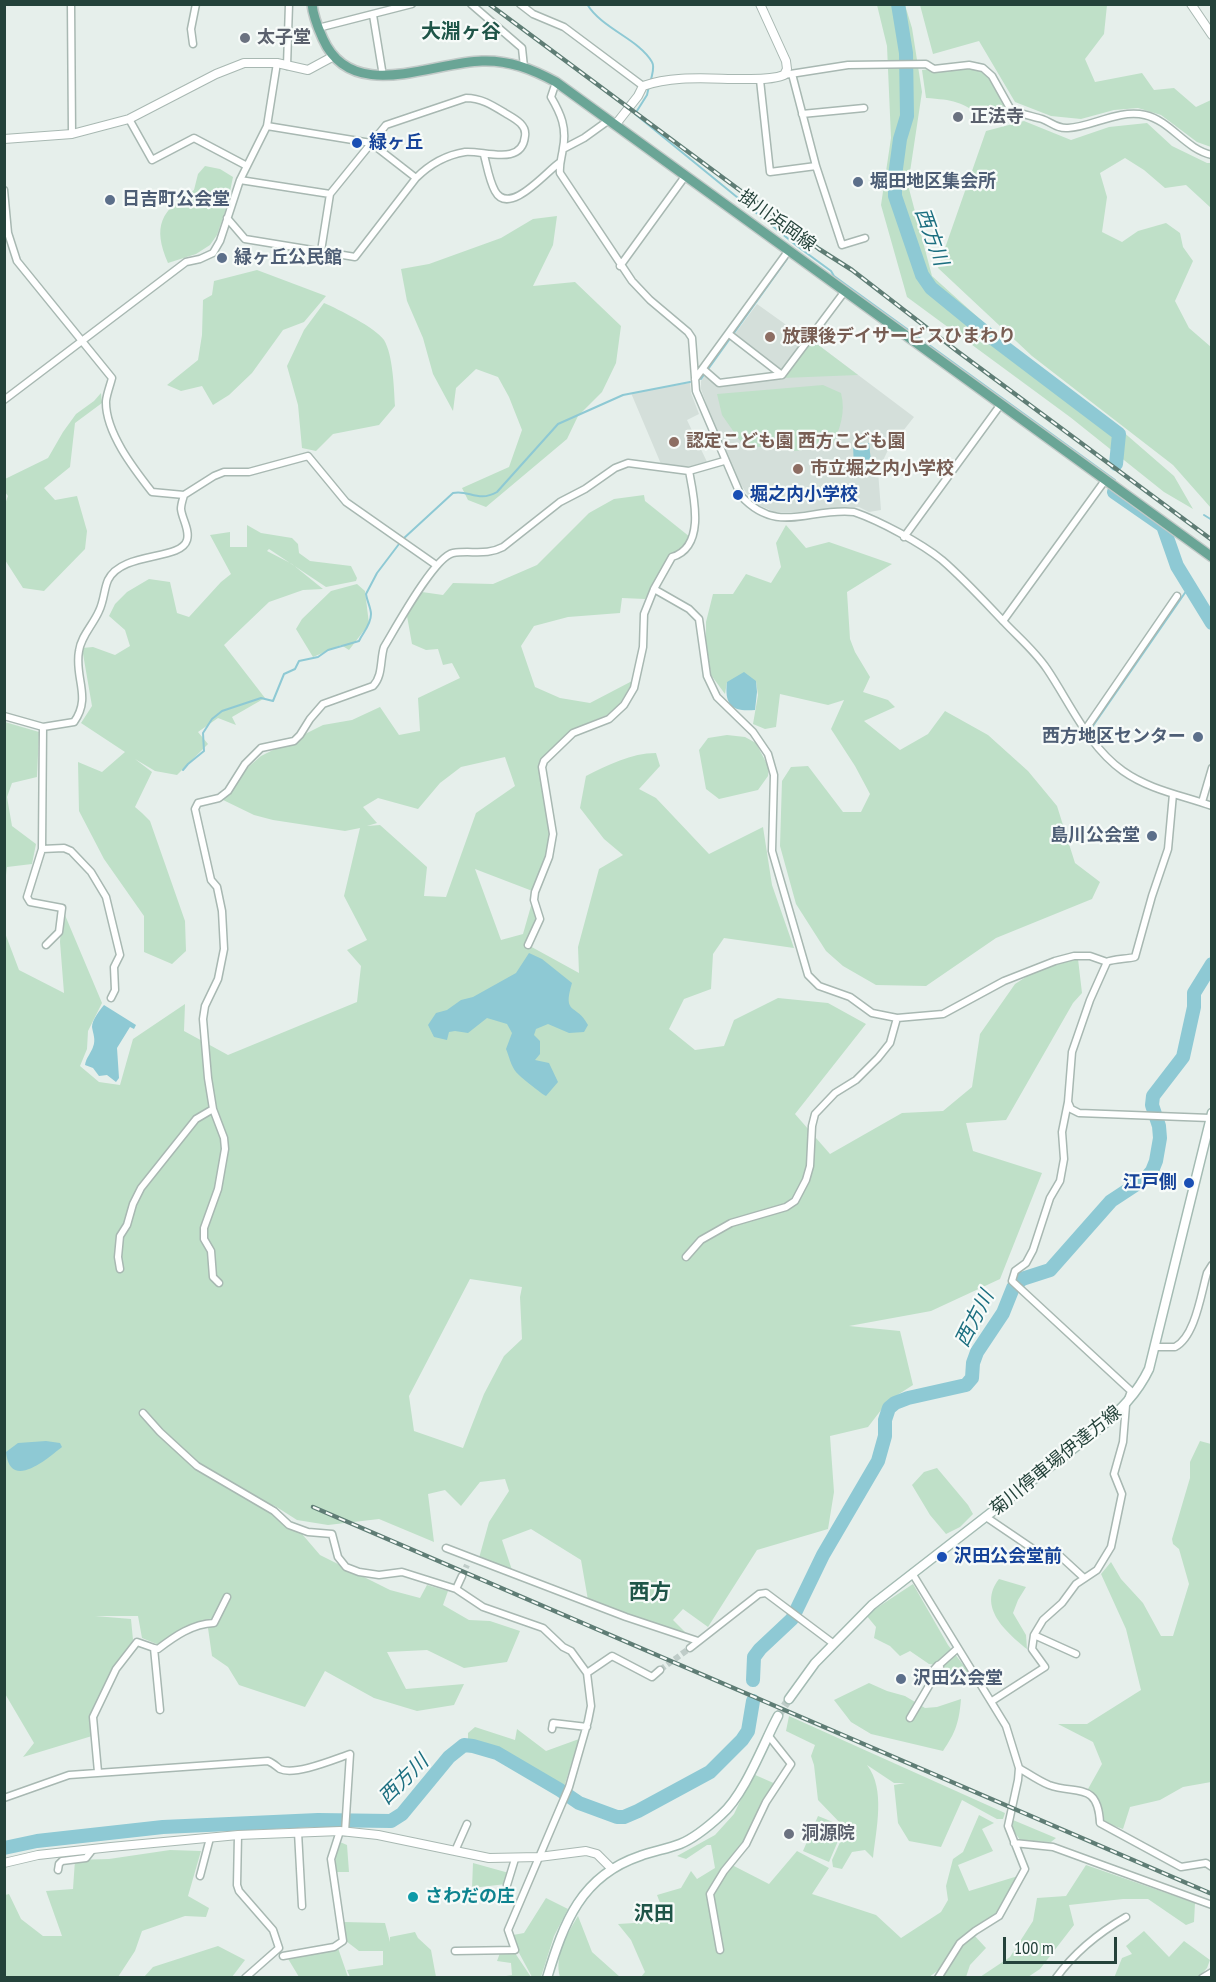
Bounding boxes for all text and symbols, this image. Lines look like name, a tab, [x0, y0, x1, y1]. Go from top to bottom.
district label: 大淵ヶ谷	[421, 20, 501, 44]
place label: 太子堂	[257, 27, 311, 49]
marker: 太子堂	[238, 31, 252, 45]
place label: 正法寺	[970, 106, 1024, 128]
marker: 正法寺	[951, 110, 965, 124]
place label: 緑ヶ丘	[369, 132, 423, 154]
marker: 緑ヶ丘	[350, 136, 364, 150]
place label: 堀田地区集会所	[870, 171, 996, 193]
marker: 堀田地区集会所	[851, 175, 865, 189]
street label: 掛川浜岡線	[734, 186, 820, 256]
place label: 日吉町公会堂	[122, 189, 230, 211]
marker: 日吉町公会堂	[103, 193, 117, 207]
water label: 西方川	[909, 205, 953, 269]
place label: 緑ヶ丘公民館	[234, 247, 342, 269]
marker: 緑ヶ丘公民館	[215, 251, 229, 265]
place label: 放課後デイサービスひまわり	[782, 326, 1016, 348]
marker: 放課後デイサービスひまわり	[763, 330, 777, 344]
place label: 認定こども園 西方こども園	[686, 431, 906, 453]
marker: 認定こども園 西方こども園	[667, 435, 681, 449]
place label: 市立堀之内小学校	[810, 458, 954, 480]
marker: 市立堀之内小学校	[791, 462, 805, 476]
place label: 堀之内小学校	[750, 484, 858, 506]
marker: 堀之内小学校	[731, 488, 745, 502]
place label: 西方地区センター	[1042, 726, 1186, 748]
marker: 西方地区センター	[1191, 730, 1205, 744]
place label: 島川公会堂	[1050, 825, 1140, 847]
marker: 島川公会堂	[1145, 829, 1159, 843]
place label: 江戸側	[1123, 1172, 1177, 1194]
marker: 江戸側	[1182, 1176, 1196, 1190]
water label: 西方川	[951, 1287, 999, 1351]
street label: 菊川停車場伊達方線	[986, 1402, 1126, 1520]
place label: 沢田公会堂前	[954, 1546, 1062, 1568]
marker: 沢田公会堂前	[935, 1550, 949, 1564]
district label: 西方	[629, 1580, 671, 1606]
place label: 沢田公会堂	[913, 1668, 1003, 1690]
marker: 沢田公会堂	[894, 1672, 908, 1686]
water label: 西方川	[374, 1750, 434, 1810]
place label: 洞源院	[801, 1823, 855, 1845]
marker: 洞源院	[782, 1827, 796, 1841]
place label: さわだの庄	[425, 1886, 515, 1908]
marker: さわだの庄	[406, 1890, 420, 1904]
district label: 沢田	[634, 1902, 674, 1926]
scale bar	[1006, 1925, 1120, 1963]
text: 100 m	[1014, 1936, 1054, 1959]

